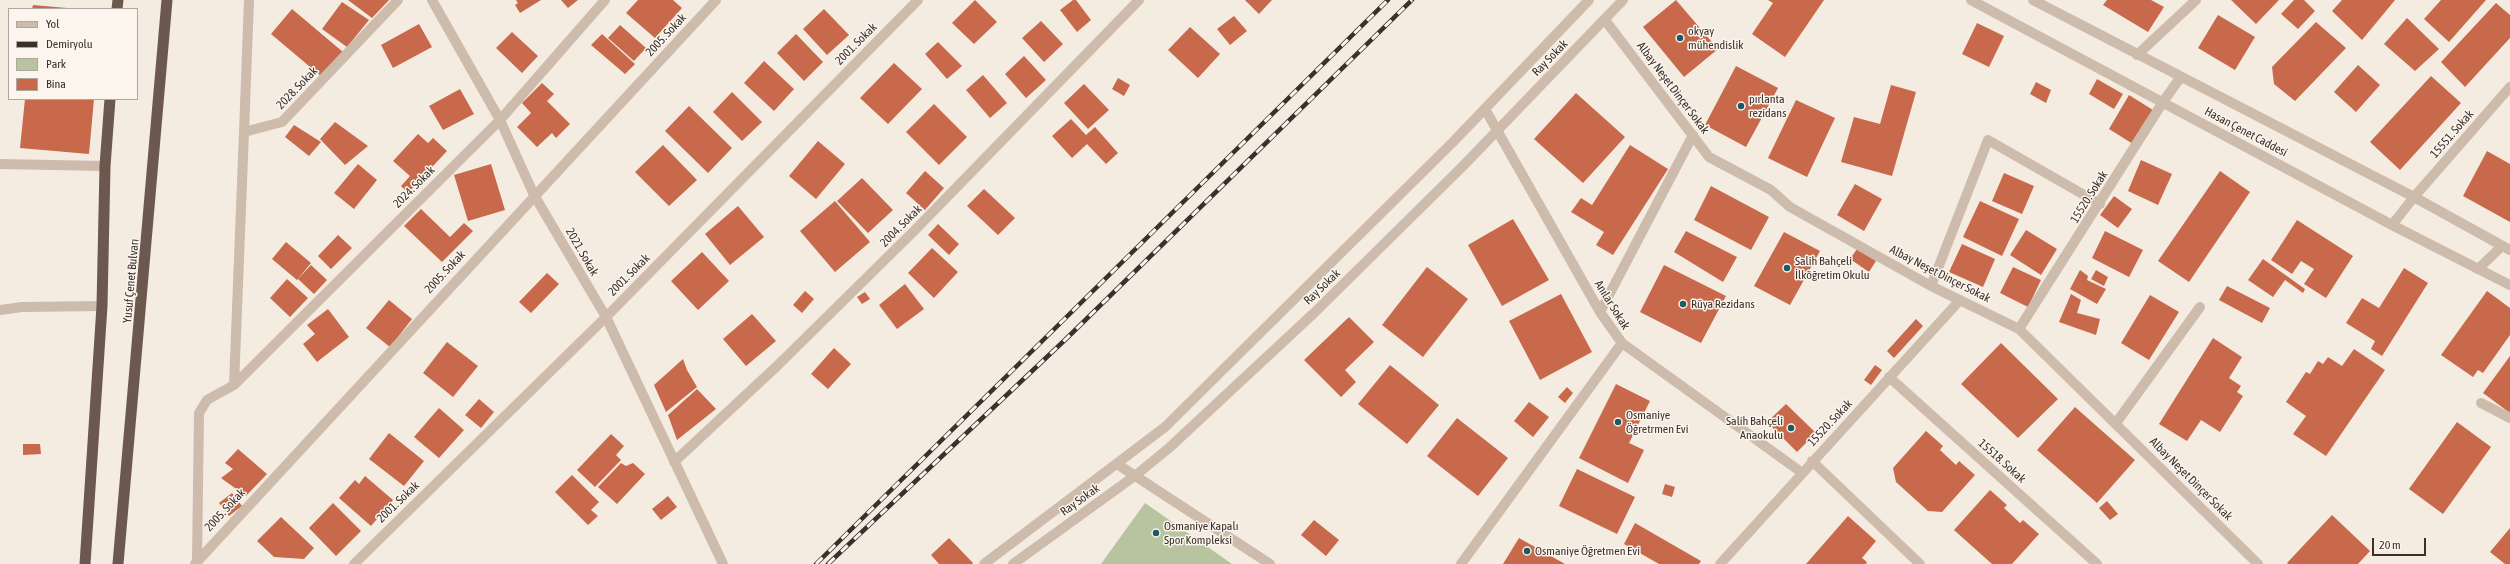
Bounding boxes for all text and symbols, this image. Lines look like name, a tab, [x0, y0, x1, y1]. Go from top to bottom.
legend	[8, 8, 138, 100]
street label: 2005. Sokak	[643, 11, 689, 59]
text: Yol	[46, 17, 59, 31]
street label: 2001. Sokak	[832, 20, 880, 68]
place label: okyay mühendislik	[1688, 24, 1743, 52]
marker: okyay mühendislik	[1675, 33, 1685, 43]
text: Demiryolu	[46, 37, 93, 51]
street label: Ray Sokak	[1529, 37, 1571, 79]
street label: Albay Neşet Dinçer Sokak	[1634, 39, 1712, 137]
text: Park	[46, 57, 66, 71]
street label: 2028. Sokak	[273, 64, 321, 112]
text: Bina	[46, 77, 66, 91]
place label: pırlanta rezidans	[1749, 92, 1786, 120]
marker: pırlanta rezidans	[1736, 101, 1746, 111]
street label: Hasan Çenet Caddesi	[2202, 104, 2290, 160]
street label: 15551. Sokak	[2427, 107, 2477, 161]
street label: 2024. Sokak	[390, 163, 438, 211]
street label: 15520. Sokak	[2067, 168, 2111, 226]
street label: 2004. Sokak	[877, 202, 925, 250]
street label: 2021. Sokak	[562, 225, 602, 279]
street label: Yusuf Çenet Bulvarı	[120, 238, 142, 324]
street label: Albay Neşet Dinçer Sokak	[1887, 242, 1993, 306]
street label: 2005. Sokak	[422, 248, 468, 296]
street label: 2001. Sokak	[605, 251, 653, 299]
place label: Salih Bahçeli İlköğretim Okulu	[1795, 254, 1870, 282]
marker: Salih Bahçeli İlköğretim Okulu	[1782, 263, 1792, 273]
street label: Ray Sokak	[1301, 266, 1343, 308]
street label: Anılar Sokak	[1591, 278, 1633, 332]
place label: Rüya Rezidans	[1691, 297, 1755, 311]
marker: Rüya Rezidans	[1678, 299, 1688, 309]
street label: 15520. Sokak	[1805, 397, 1855, 449]
place label: Osmaniye Öğretrmen Evi	[1626, 408, 1689, 436]
place label: Salih Bahçeli Anaokulu	[1726, 414, 1783, 442]
marker: Osmaniye Öğretrmen Evi	[1613, 417, 1623, 427]
marker: Salih Bahçeli Anaokulu	[1786, 423, 1796, 433]
street label: Albay Neşet Dinçer Sokak	[2147, 435, 2235, 523]
street label: 15518. Sokak	[1975, 436, 2029, 486]
street label: 2001. Sokak	[374, 478, 422, 526]
street label: Ray Sokak	[1058, 481, 1102, 519]
street label: 2005. Sokak	[202, 486, 248, 534]
place label: Osmaniye Kapalı Spor Kompleksi	[1164, 519, 1238, 547]
marker: Osmaniye Kapalı Spor Kompleksi	[1151, 528, 1161, 538]
scale bar	[2374, 530, 2428, 556]
text: 20 m	[2379, 538, 2401, 552]
place label: Osmaniye Öğretmen Evi	[1535, 544, 1640, 558]
marker: Osmaniye Öğretmen Evi	[1522, 546, 1532, 556]

